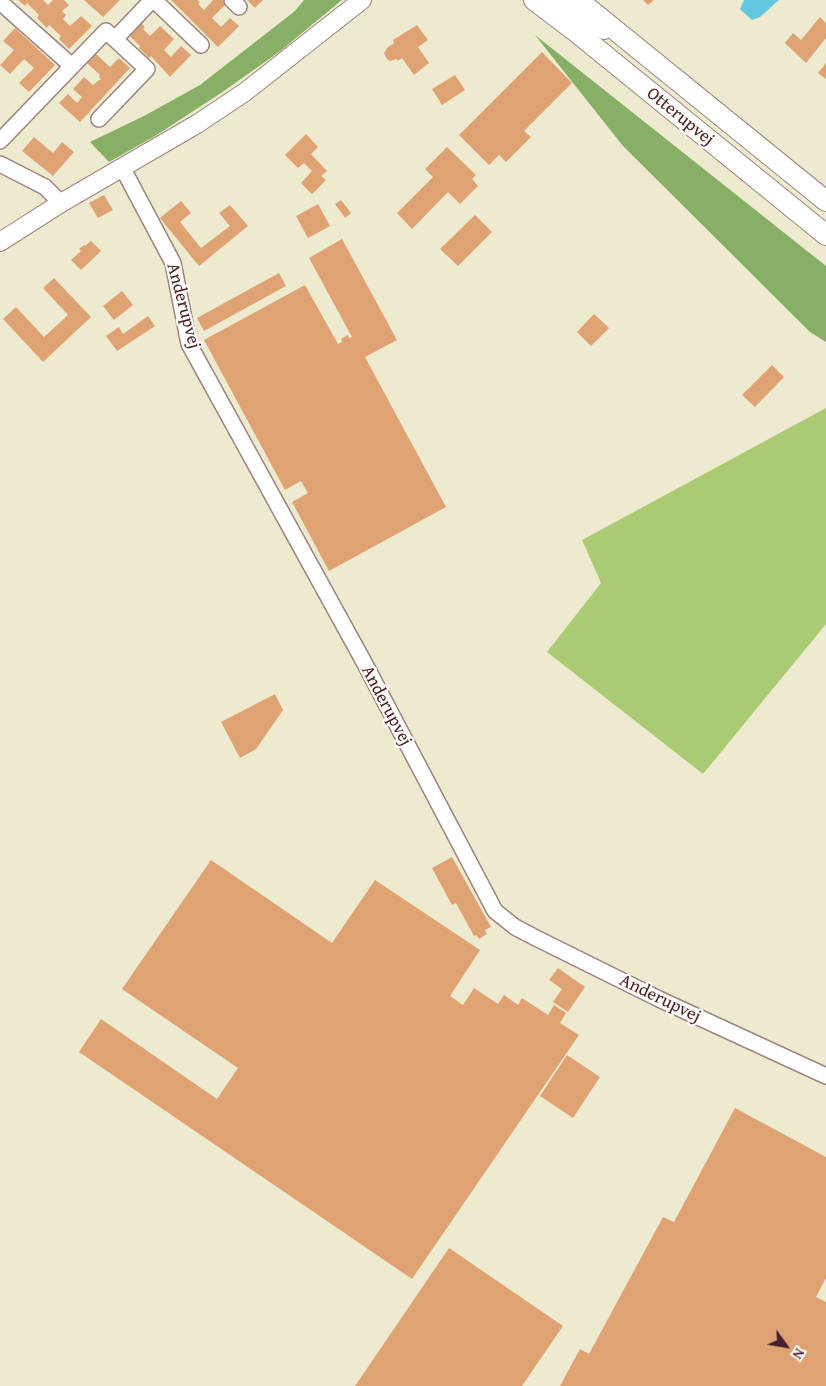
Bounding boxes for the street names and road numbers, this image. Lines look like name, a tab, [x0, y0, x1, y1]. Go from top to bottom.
street label: Otterupvej	[642, 83, 718, 151]
street label: Anderupvej	[161, 261, 205, 351]
street label: Anderupvej	[356, 662, 416, 750]
street label: Anderupvej	[616, 970, 704, 1028]

